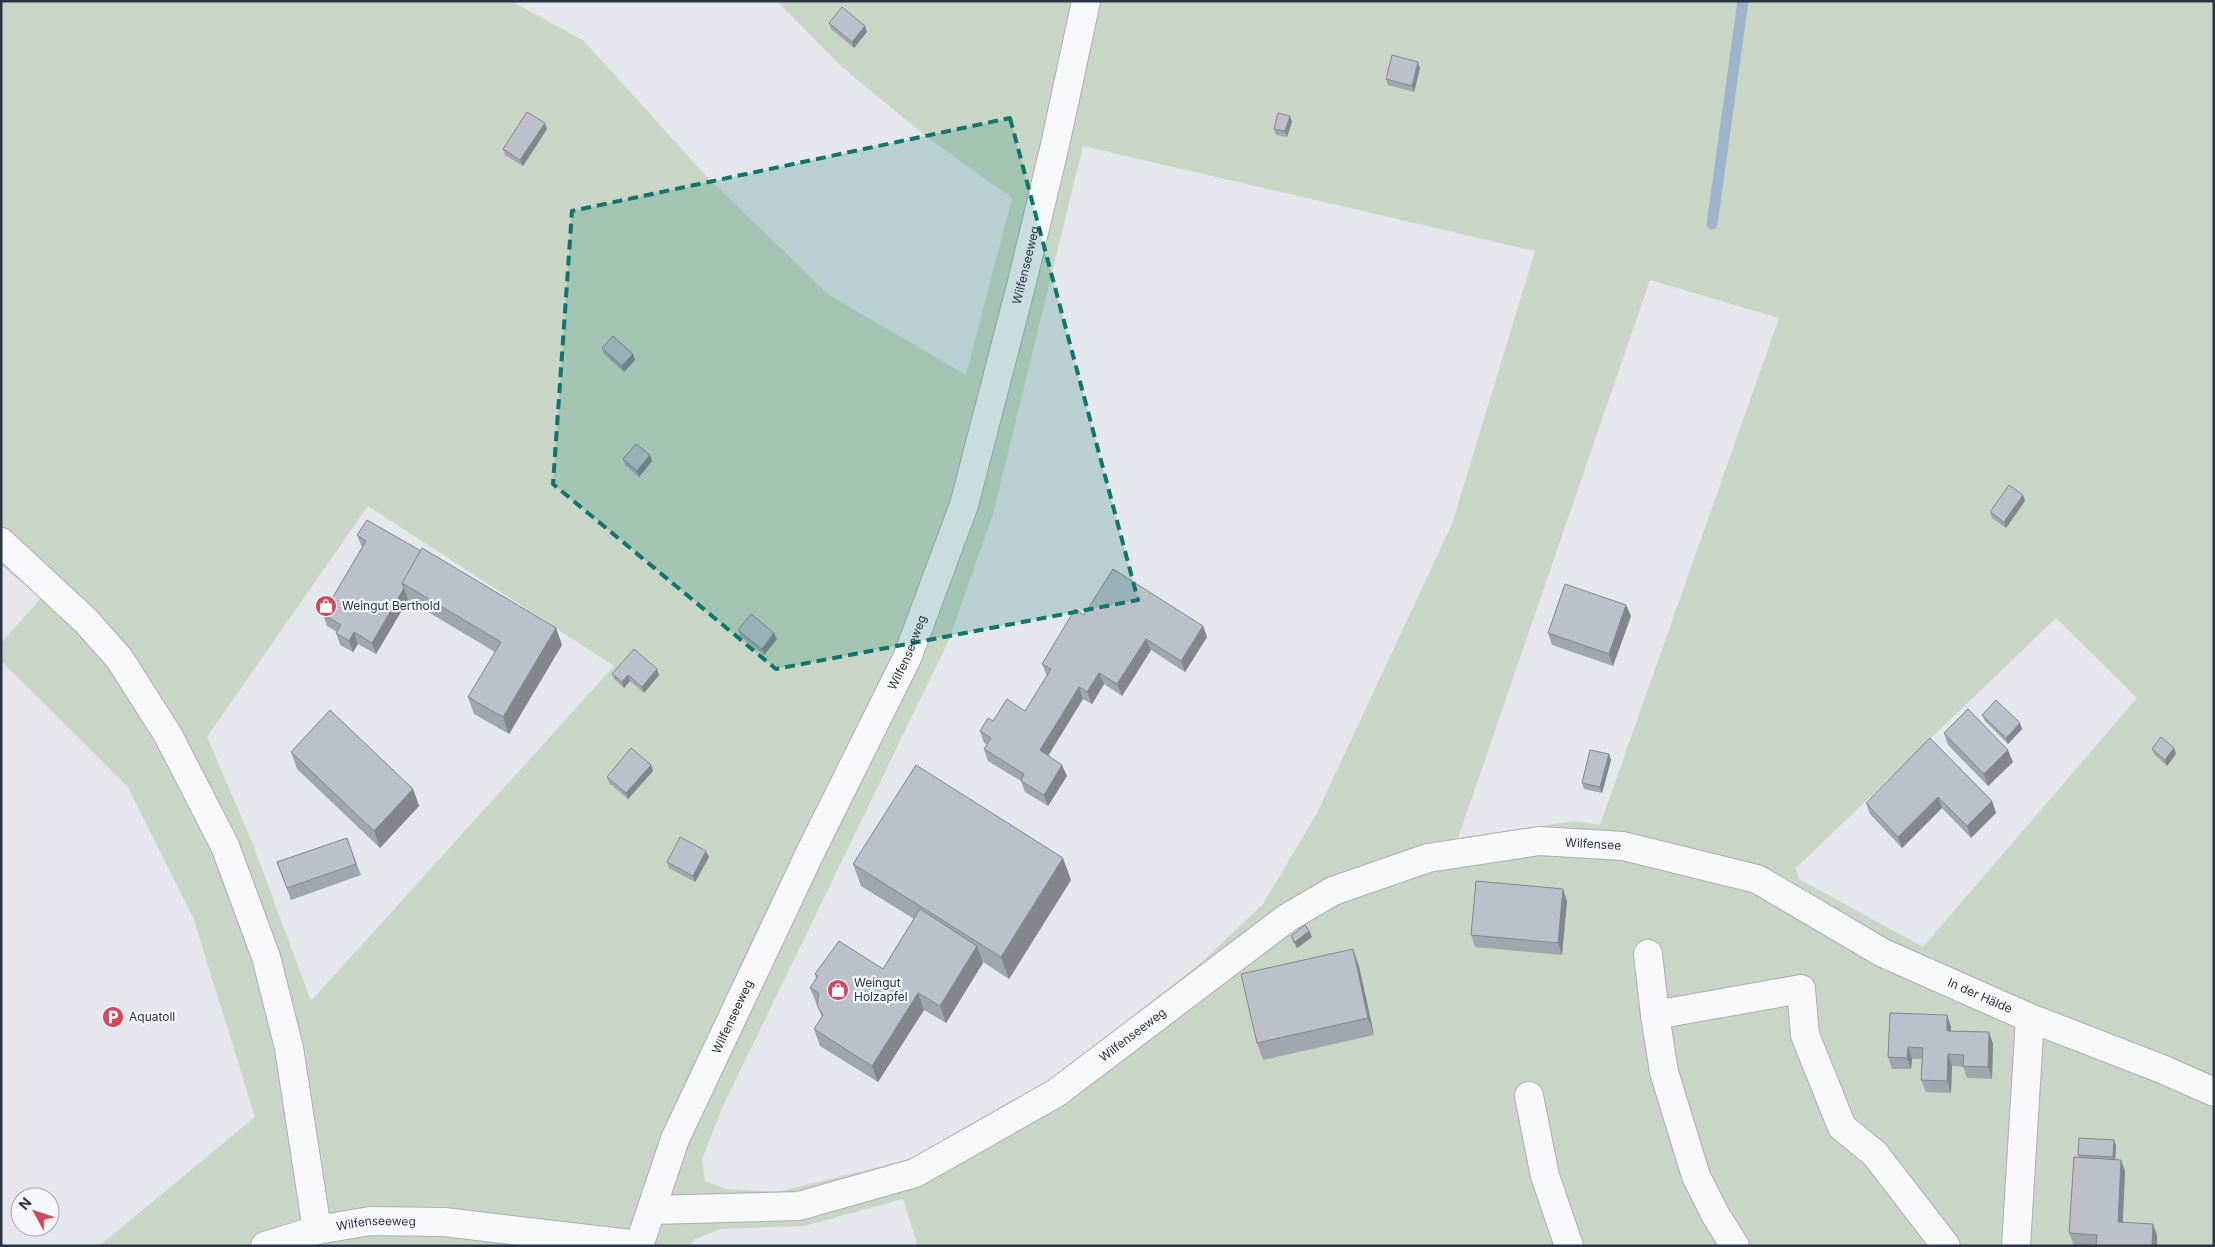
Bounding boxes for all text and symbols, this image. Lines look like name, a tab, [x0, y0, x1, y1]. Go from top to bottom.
street label: Wilfenseeweg	[1009, 224, 1042, 306]
shop icon: Weingut Berthold	[314, 594, 338, 618]
place label: Weingut Berthold	[342, 598, 440, 613]
street label: Wilfenseeweg	[884, 613, 929, 692]
street label: Wilfensee	[1565, 835, 1622, 853]
place label: Weingut Holzapfel	[854, 975, 908, 1004]
street label: In der Hälde	[1946, 975, 2015, 1016]
street label: Wilfenseeweg	[708, 977, 756, 1056]
shop icon: Weingut Holzapfel	[826, 978, 850, 1002]
street label: Wilfenseeweg	[1096, 1004, 1169, 1065]
parking icon: Aquatoll	[101, 1005, 125, 1029]
place label: Aquatoll	[129, 1009, 175, 1024]
north arrow	[10, 1187, 60, 1237]
text: N	[15, 1194, 35, 1213]
street label: Wilfenseeweg	[335, 1213, 416, 1234]

